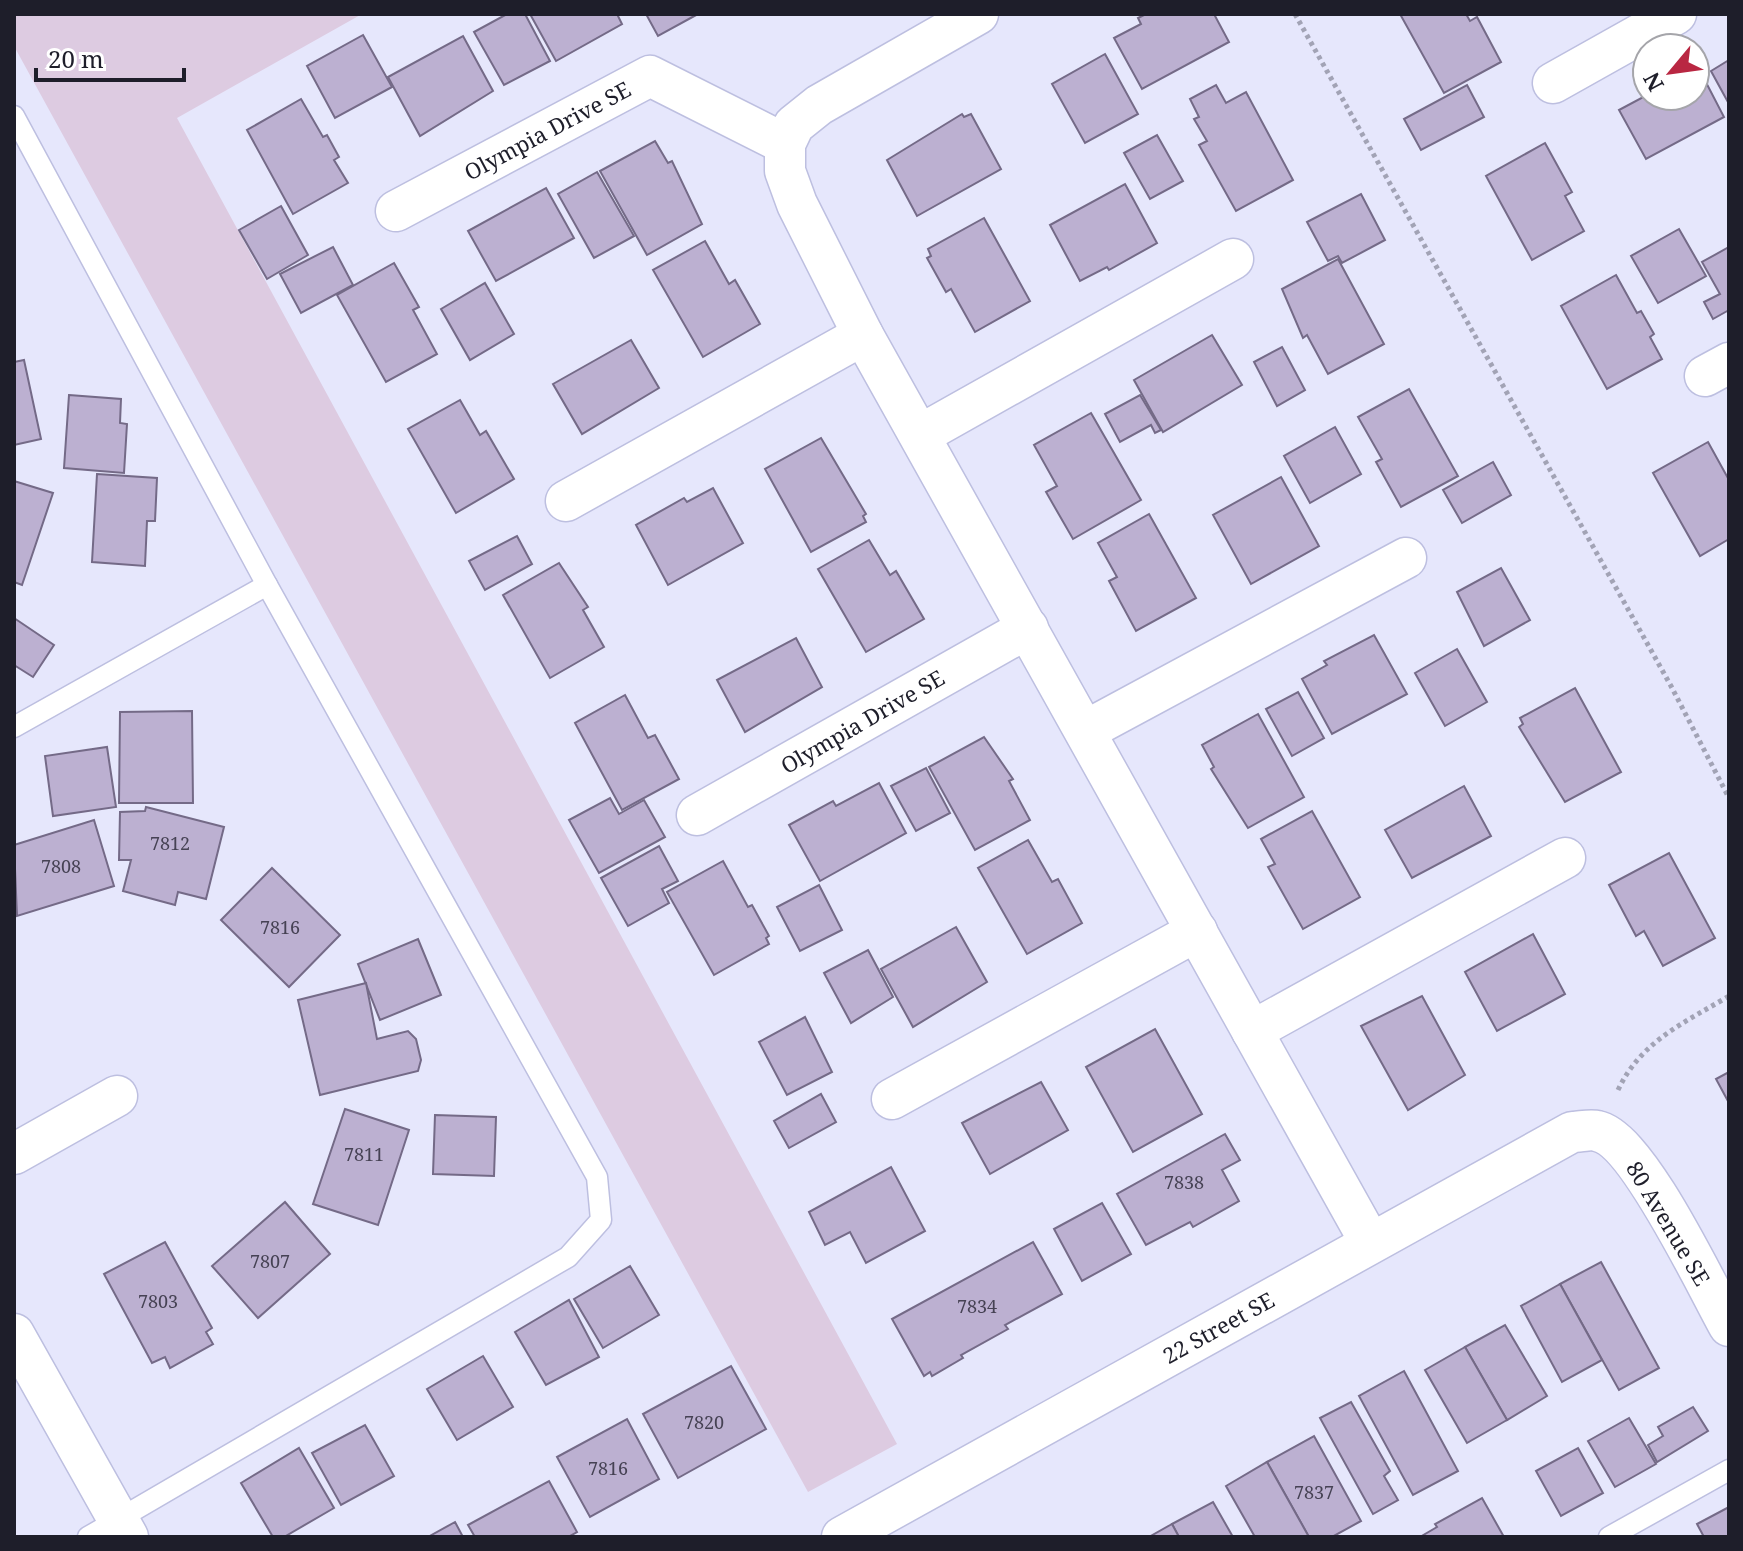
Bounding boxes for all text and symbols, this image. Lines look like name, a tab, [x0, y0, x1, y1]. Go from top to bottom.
scale bar	[36, 32, 184, 82]
north arrow	[1631, 32, 1711, 112]
text: 20 m	[48, 42, 104, 75]
text: N	[1635, 67, 1670, 97]
street label: Olympia Drive SE	[459, 73, 635, 187]
street label: Olympia Drive SE	[775, 662, 949, 780]
house number: 7812	[150, 831, 190, 855]
house number: 7808	[41, 854, 81, 878]
house number: 7816	[260, 915, 300, 939]
house number: 7811	[344, 1142, 384, 1166]
street label: 80 Avenue SE	[1620, 1155, 1718, 1291]
house number: 7838	[1164, 1170, 1204, 1194]
house number: 7807	[250, 1249, 290, 1273]
street label: 22 Street SE	[1157, 1284, 1279, 1370]
house number: 7803	[138, 1289, 178, 1313]
house number: 7834	[957, 1294, 997, 1318]
house number: 7820	[684, 1410, 724, 1434]
house number: 7816	[588, 1456, 628, 1480]
house number: 7837	[1294, 1480, 1334, 1504]

